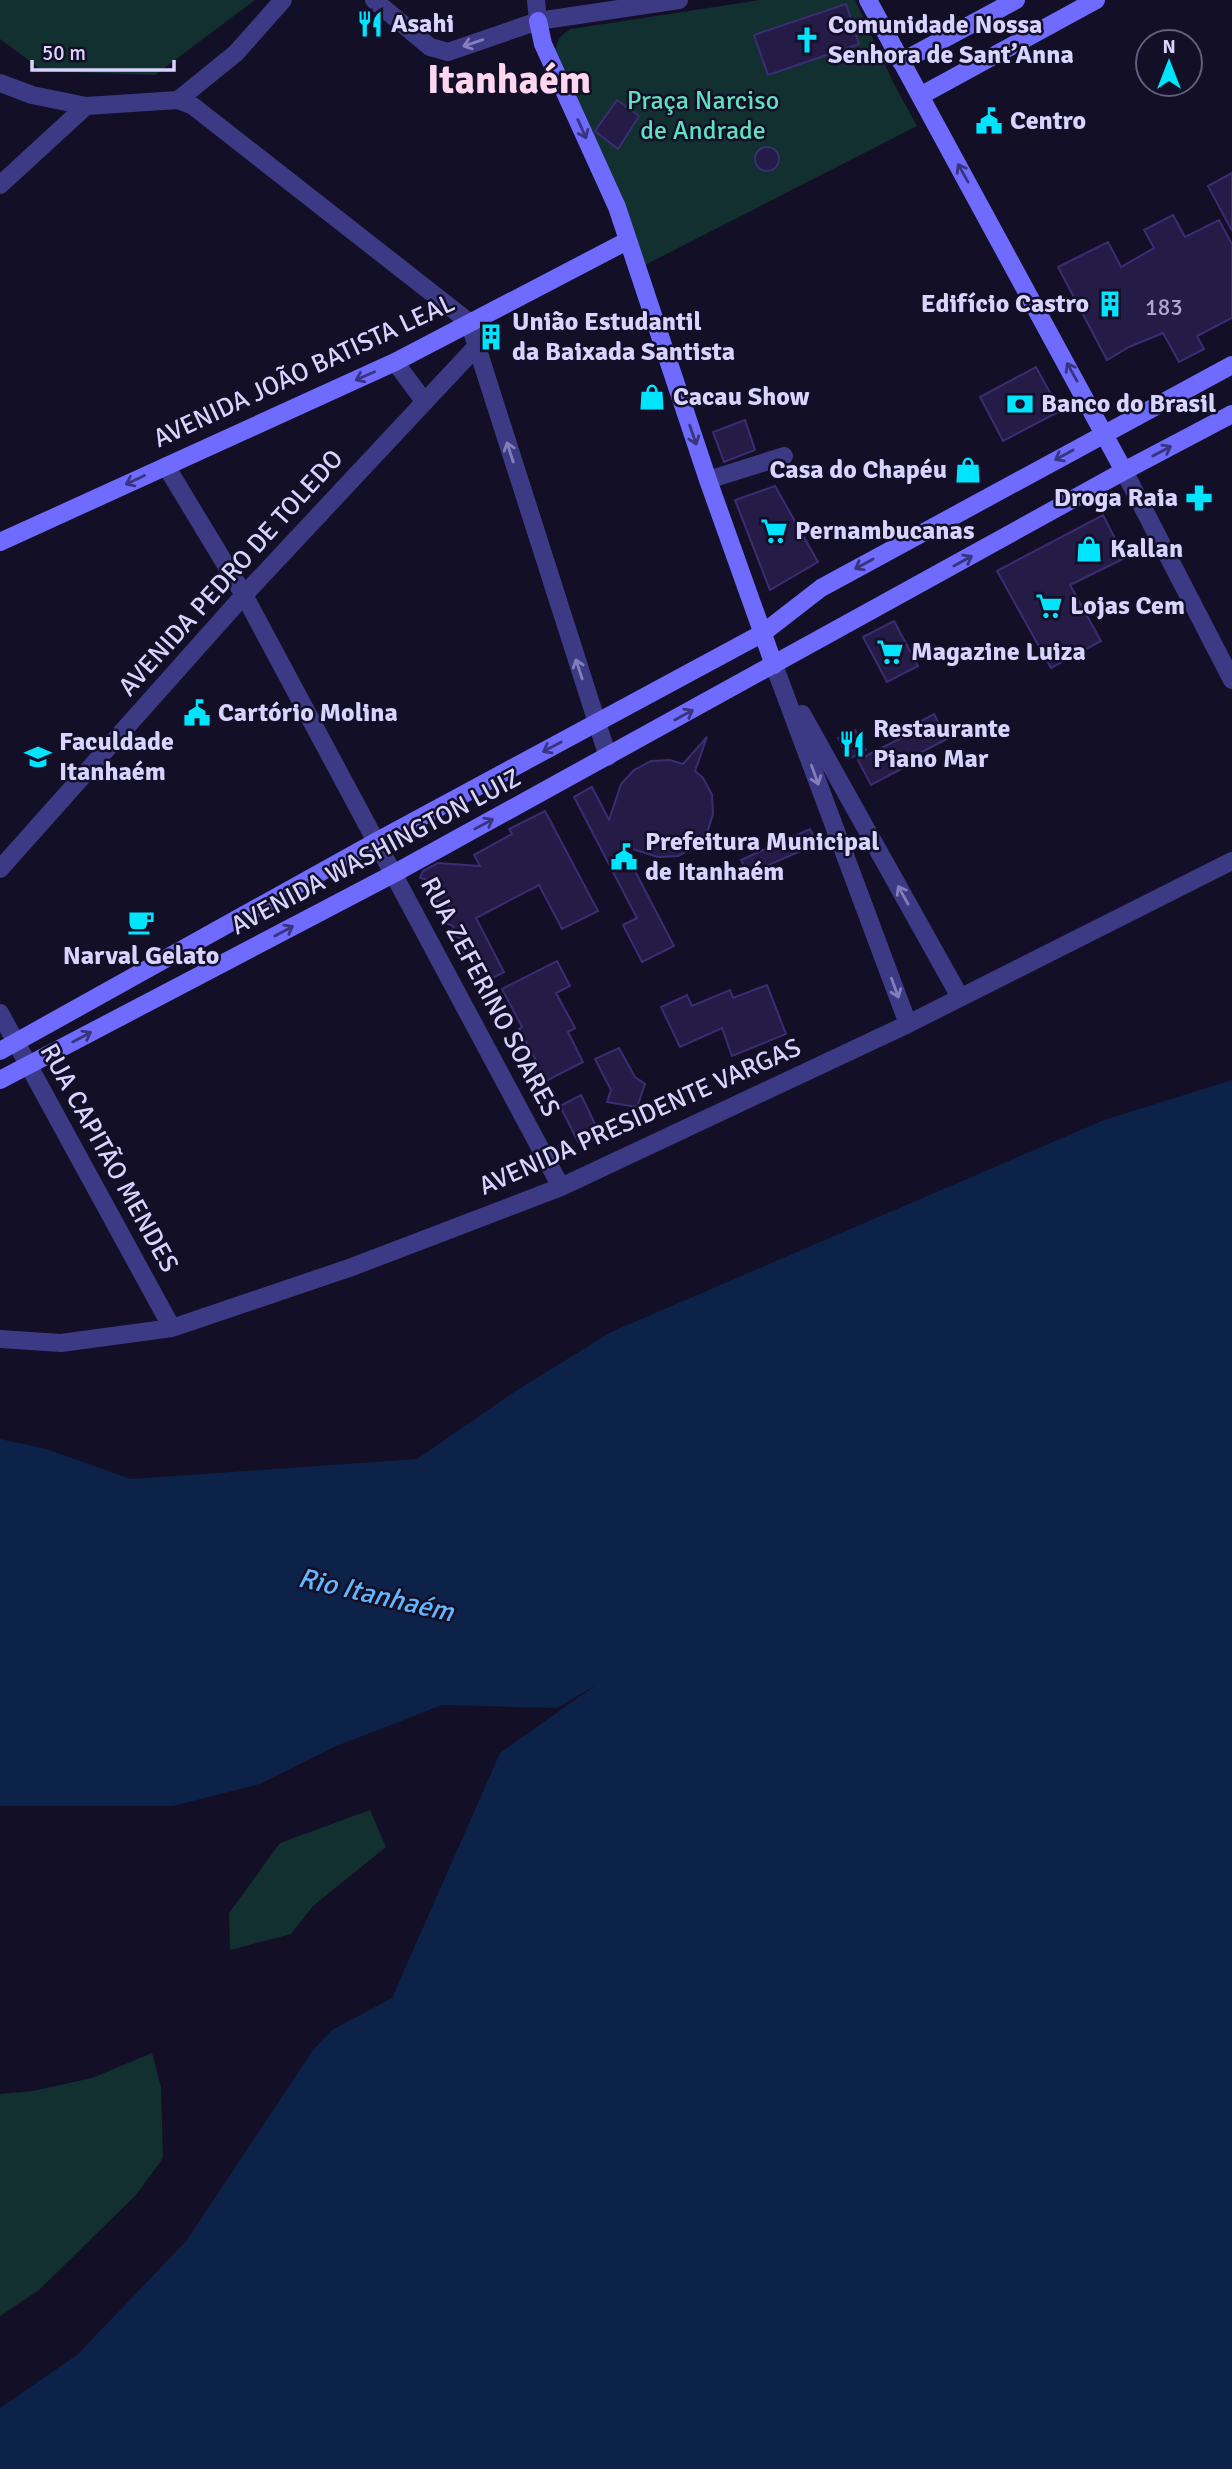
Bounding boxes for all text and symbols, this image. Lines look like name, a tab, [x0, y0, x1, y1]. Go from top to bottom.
place label: Asahi	[391, 8, 454, 40]
restaurant icon: Asahi	[355, 9, 385, 39]
place label: Comunidade Nossa Senhora de Sant’Anna	[828, 9, 1074, 71]
church icon: Comunidade Nossa Senhora de Sant’Anna	[792, 25, 822, 55]
scale bar	[32, 28, 173, 72]
north arrow	[1134, 28, 1204, 98]
text: N	[1162, 35, 1176, 59]
one-way arrow	[463, 38, 485, 50]
text: 50 m	[42, 40, 86, 66]
district label: Itanhaém	[427, 55, 591, 105]
park label: Praça Narciso de Andrade	[627, 85, 779, 147]
place label: Centro	[1010, 105, 1086, 137]
public building icon: Centro	[974, 106, 1004, 136]
one-way arrow	[576, 118, 589, 139]
one-way arrow	[955, 163, 969, 184]
street label: AVENIDA JOÃO BATISTA LEAL	[148, 287, 460, 455]
place label: Edifício Castro	[921, 288, 1089, 320]
building icon: Edifício Castro	[1095, 289, 1125, 319]
house number: 183	[1145, 293, 1183, 322]
place label: União Estudantil da Baixada Santista	[512, 306, 735, 368]
building icon: União Estudantil da Baixada Santista	[476, 322, 506, 352]
one-way arrow	[1065, 362, 1078, 383]
one-way arrow	[355, 370, 376, 383]
place label: Cacau Show	[673, 381, 810, 413]
shop icon: Cacau Show	[637, 382, 667, 412]
place label: Banco do Brasil	[1041, 388, 1216, 420]
bank icon: Banco do Brasil	[1005, 389, 1035, 419]
one-way arrow	[688, 423, 700, 445]
one-way arrow	[503, 442, 515, 464]
street label: AVENIDA PEDRO DE TOLEDO	[112, 443, 350, 703]
one-way arrow	[1151, 444, 1172, 457]
one-way arrow	[1054, 448, 1075, 462]
place label: Casa do Chapéu	[770, 454, 947, 486]
shop icon: Casa do Chapéu	[953, 455, 983, 485]
one-way arrow	[125, 474, 146, 487]
place label: Droga Raia	[1054, 482, 1178, 514]
pharmacy icon: Droga Raia	[1184, 483, 1214, 513]
place label: Pernambucanas	[795, 515, 974, 547]
supermarket icon: Pernambucanas	[759, 516, 789, 546]
place label: Kallan	[1110, 533, 1183, 565]
shop icon: Kallan	[1074, 534, 1104, 564]
one-way arrow	[952, 554, 972, 568]
one-way arrow	[855, 557, 875, 571]
place label: Lojas Cem	[1070, 590, 1185, 622]
supermarket icon: Lojas Cem	[1034, 591, 1064, 621]
place label: Magazine Luiza	[911, 636, 1086, 668]
supermarket icon: Magazine Luiza	[875, 637, 905, 667]
one-way arrow	[572, 658, 585, 680]
place label: Cartório Molina	[218, 697, 398, 729]
public building icon: Cartório Molina	[182, 698, 212, 728]
one-way arrow	[673, 708, 694, 721]
place label: Restaurante Piano Mar	[873, 713, 1011, 775]
place label: Faculdade Itanhaém	[59, 726, 174, 788]
restaurant icon: Restaurante Piano Mar	[837, 729, 867, 759]
one-way arrow	[542, 740, 563, 754]
school or university icon: Faculdade Itanhaém	[23, 742, 53, 772]
street label: AVENIDA WASHINGTON LUIZ	[225, 762, 527, 942]
one-way arrow	[810, 764, 823, 786]
one-way arrow	[474, 817, 494, 831]
place label: Prefeitura Municipal de Itanhaém	[645, 826, 880, 888]
public building icon: Prefeitura Municipal de Itanhaém	[609, 842, 639, 872]
street label: RUA ZEFERINO SOARES	[413, 872, 567, 1122]
one-way arrow	[896, 885, 909, 906]
cafe icon: Narval Gelato	[126, 907, 156, 937]
one-way arrow	[273, 924, 294, 938]
place label: Narval Gelato	[63, 940, 219, 972]
one-way arrow	[890, 977, 902, 999]
one-way arrow	[71, 1030, 92, 1043]
street label: AVENIDA PRESIDENTE VARGAS	[474, 1031, 806, 1203]
street label: RUA CAPITÃO MENDES	[33, 1038, 185, 1278]
water label: Rio Itanhaém	[295, 1561, 458, 1630]

